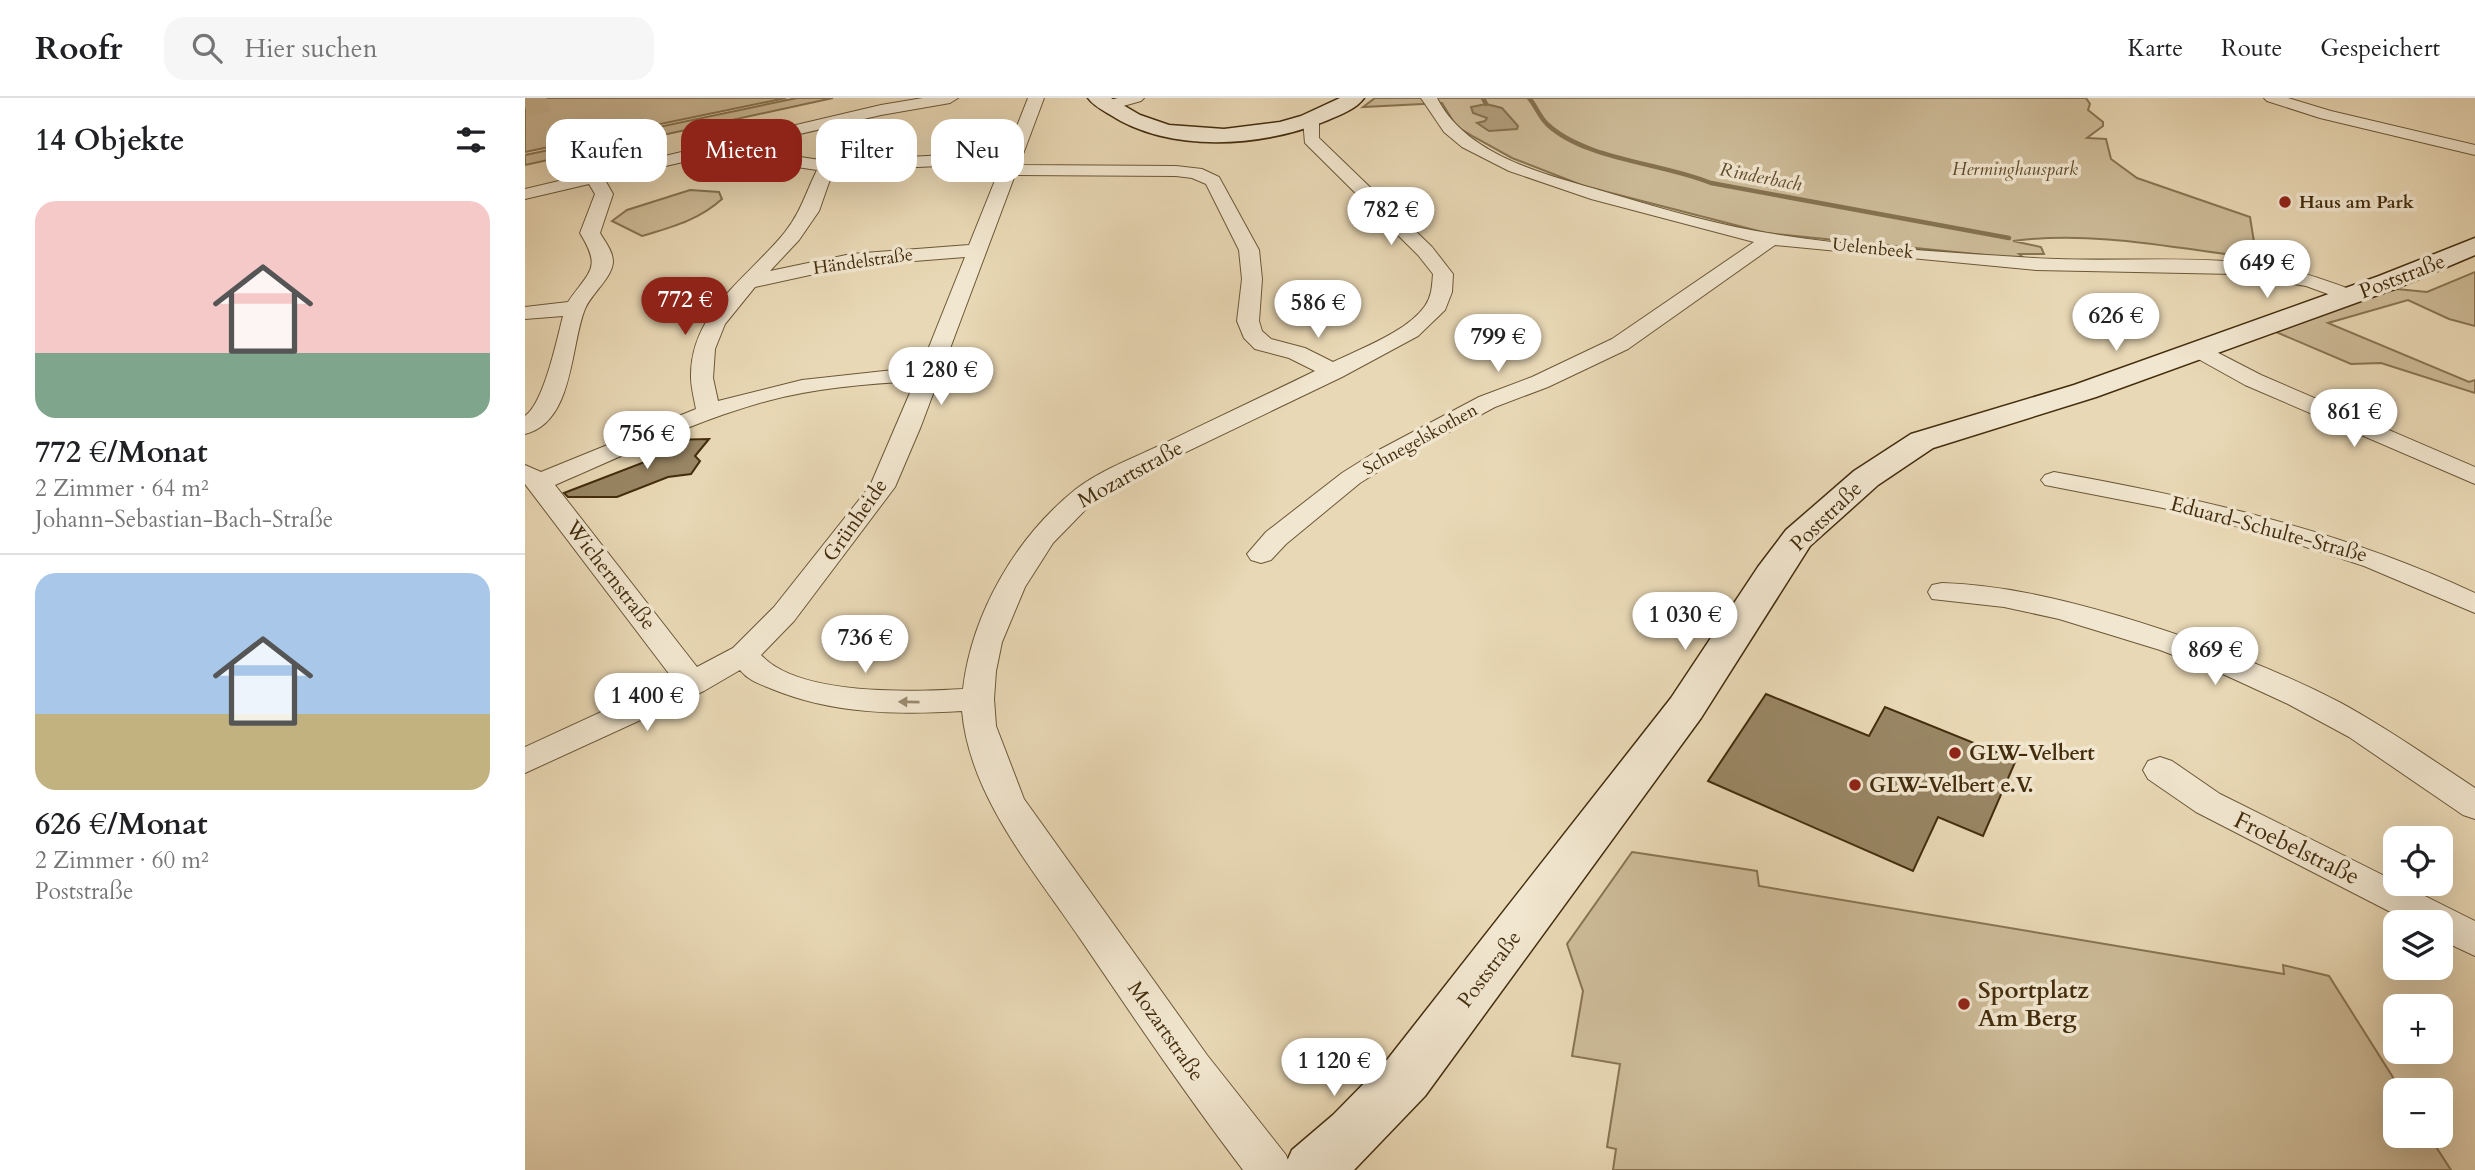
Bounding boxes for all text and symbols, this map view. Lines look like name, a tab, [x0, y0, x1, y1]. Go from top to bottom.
search box	[164, 17, 654, 80]
text: Roofr	[35, 26, 122, 71]
icon: search	[188, 29, 226, 67]
text: Hier suchen	[244, 31, 377, 66]
text: Karte	[2128, 32, 2183, 65]
text: Route	[2221, 32, 2282, 65]
text: Gespeichert	[2320, 32, 2440, 65]
chip: Kaufen	[546, 119, 667, 182]
chip: Mieten	[681, 119, 802, 182]
chip: Filter	[816, 119, 917, 182]
chip: Neu	[931, 119, 1024, 182]
text: 14 Objekte	[35, 120, 185, 161]
icon: filters	[452, 121, 490, 159]
water label: Rinderbach	[1717, 156, 1804, 198]
park label: Herminghauspark	[1952, 157, 2078, 182]
pin: 782 €	[1342, 188, 1440, 247]
place label: Haus am Park	[2299, 190, 2415, 215]
text: 782 €	[1363, 194, 1419, 225]
marker: Haus am Park	[2277, 194, 2293, 210]
street label: Uelenbeek	[1831, 232, 1915, 265]
pin: 649 €	[2218, 240, 2316, 300]
street label: Händelstraße	[812, 242, 915, 281]
icon: home	[200, 246, 326, 372]
text: 649 €	[2239, 247, 2295, 278]
street label: Poststraße	[2355, 247, 2449, 306]
pin: 772 €	[636, 278, 734, 337]
pin: 586 €	[1269, 280, 1367, 340]
text: 772 €	[657, 284, 713, 315]
text: 586 €	[1290, 287, 1346, 318]
pin: 626 €	[2067, 294, 2165, 353]
text: 626 €	[2088, 300, 2144, 331]
pin: 799 €	[1449, 314, 1547, 374]
text: 799 €	[1470, 321, 1526, 352]
pin: 1 280 €	[876, 348, 1006, 407]
text: 1 280 €	[904, 354, 978, 385]
pin: 861 €	[2305, 390, 2403, 449]
text: 861 €	[2326, 396, 2382, 427]
street label: Schnegelskothen	[1358, 397, 1483, 481]
pin: 756 €	[598, 412, 696, 471]
text: 756 €	[619, 418, 675, 449]
text: 772 €/Monat	[35, 432, 207, 473]
street label: Mozartstraße	[1072, 434, 1188, 515]
text: 2 Zimmer · 64 m²	[35, 473, 209, 504]
street label: Grünheide	[816, 473, 895, 568]
street label: Poststraße	[1784, 475, 1869, 558]
street label: Eduard-Schulte-Straße	[2167, 489, 2371, 570]
text: Johann-Sebastian-Bach-Straße	[35, 504, 333, 535]
street label: Wichernstraße	[558, 514, 663, 636]
pin: 1 030 €	[1620, 592, 1750, 652]
text: 1 030 €	[1648, 599, 1722, 630]
pin: 736 €	[816, 616, 914, 675]
icon: home	[200, 618, 326, 744]
text: 736 €	[837, 622, 893, 653]
pin: 869 €	[2166, 628, 2264, 687]
text: 869 €	[2187, 634, 2243, 665]
pin: 1 400 €	[582, 674, 712, 733]
text: 1 400 €	[610, 680, 684, 711]
one-way arrow	[898, 696, 920, 708]
place label: GLW-Velbert	[1969, 739, 2095, 768]
marker: GLW-Velbert	[1947, 745, 1963, 761]
place label: GLW-Velbert e.V.	[1869, 771, 2034, 800]
marker: GLW-Velbert e.V.	[1847, 777, 1863, 793]
text: 626 €/Monat	[35, 804, 207, 845]
street label: Froebelstraße	[2228, 804, 2365, 893]
map controls	[2383, 826, 2453, 1148]
button: locate	[2383, 826, 2453, 896]
text: 2 Zimmer · 60 m²	[35, 845, 209, 876]
text: Poststraße	[35, 876, 133, 907]
button: layers	[2383, 910, 2453, 980]
street label: Poststraße	[1451, 925, 1528, 1014]
place label: Sportplatz Am Berg	[1978, 974, 2089, 1035]
street label: Mozartstraße	[1120, 975, 1211, 1087]
button: +	[2383, 994, 2453, 1064]
marker: Sportplatz Am Berg	[1956, 996, 1972, 1012]
pin: 1 120 €	[1269, 1038, 1399, 1098]
text: 1 120 €	[1297, 1045, 1371, 1076]
button: −	[2383, 1078, 2453, 1148]

